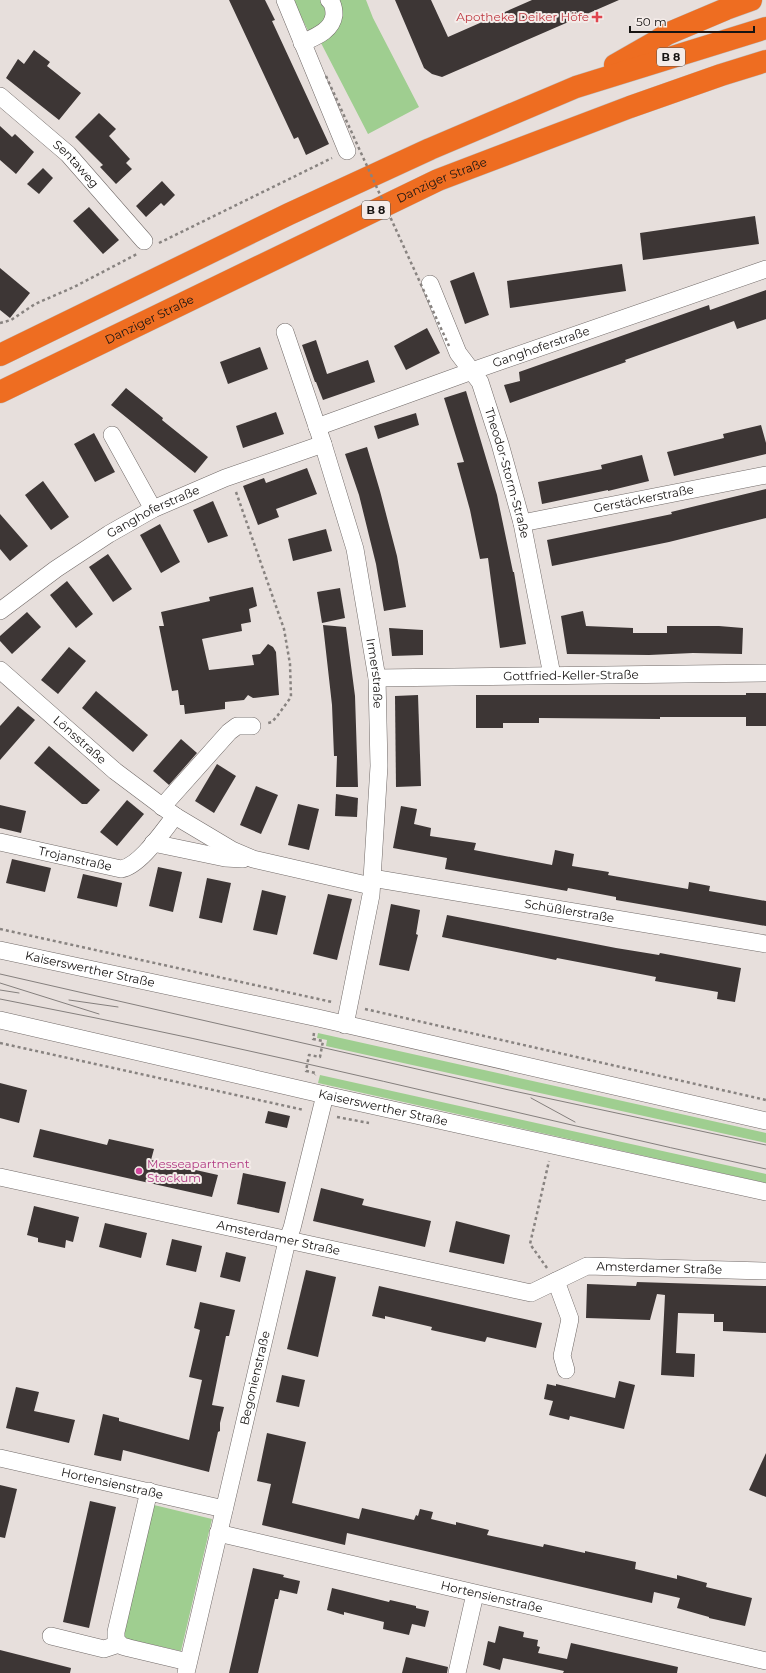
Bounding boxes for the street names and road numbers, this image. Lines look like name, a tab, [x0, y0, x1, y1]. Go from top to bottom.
road number: B 8	[657, 48, 685, 66]
street label: Sentaweg	[50, 137, 102, 191]
street label: Danziger Straße	[394, 154, 489, 206]
road number: B 8	[362, 201, 390, 219]
street label: Danziger Straße	[102, 291, 196, 347]
street label: Ganghoferstraße	[490, 323, 592, 370]
street label: Theodor-Storm-Straße	[482, 406, 533, 540]
street label: Gerstäckerstraße	[592, 481, 695, 516]
street label: Ganghoferstraße	[104, 482, 202, 541]
street label: Irmerstraße	[363, 637, 386, 709]
street label: Gottfried-Keller-Straße	[503, 667, 639, 683]
street label: Lönsstraße	[50, 712, 110, 767]
street label: Trojanstraße	[37, 843, 113, 874]
street label: Schüßlerstraße	[523, 896, 615, 925]
street label: Kaiserswerther Straße	[24, 948, 156, 990]
street label: Kaiserswerther Straße	[317, 1086, 449, 1129]
street label: Amsterdamer Straße	[215, 1217, 342, 1258]
street label: Amsterdamer Straße	[596, 1258, 722, 1277]
street label: Begonienstraße	[236, 1329, 273, 1426]
street label: Hortensienstraße	[60, 1464, 165, 1502]
street label: Hortensienstraße	[439, 1577, 544, 1616]

